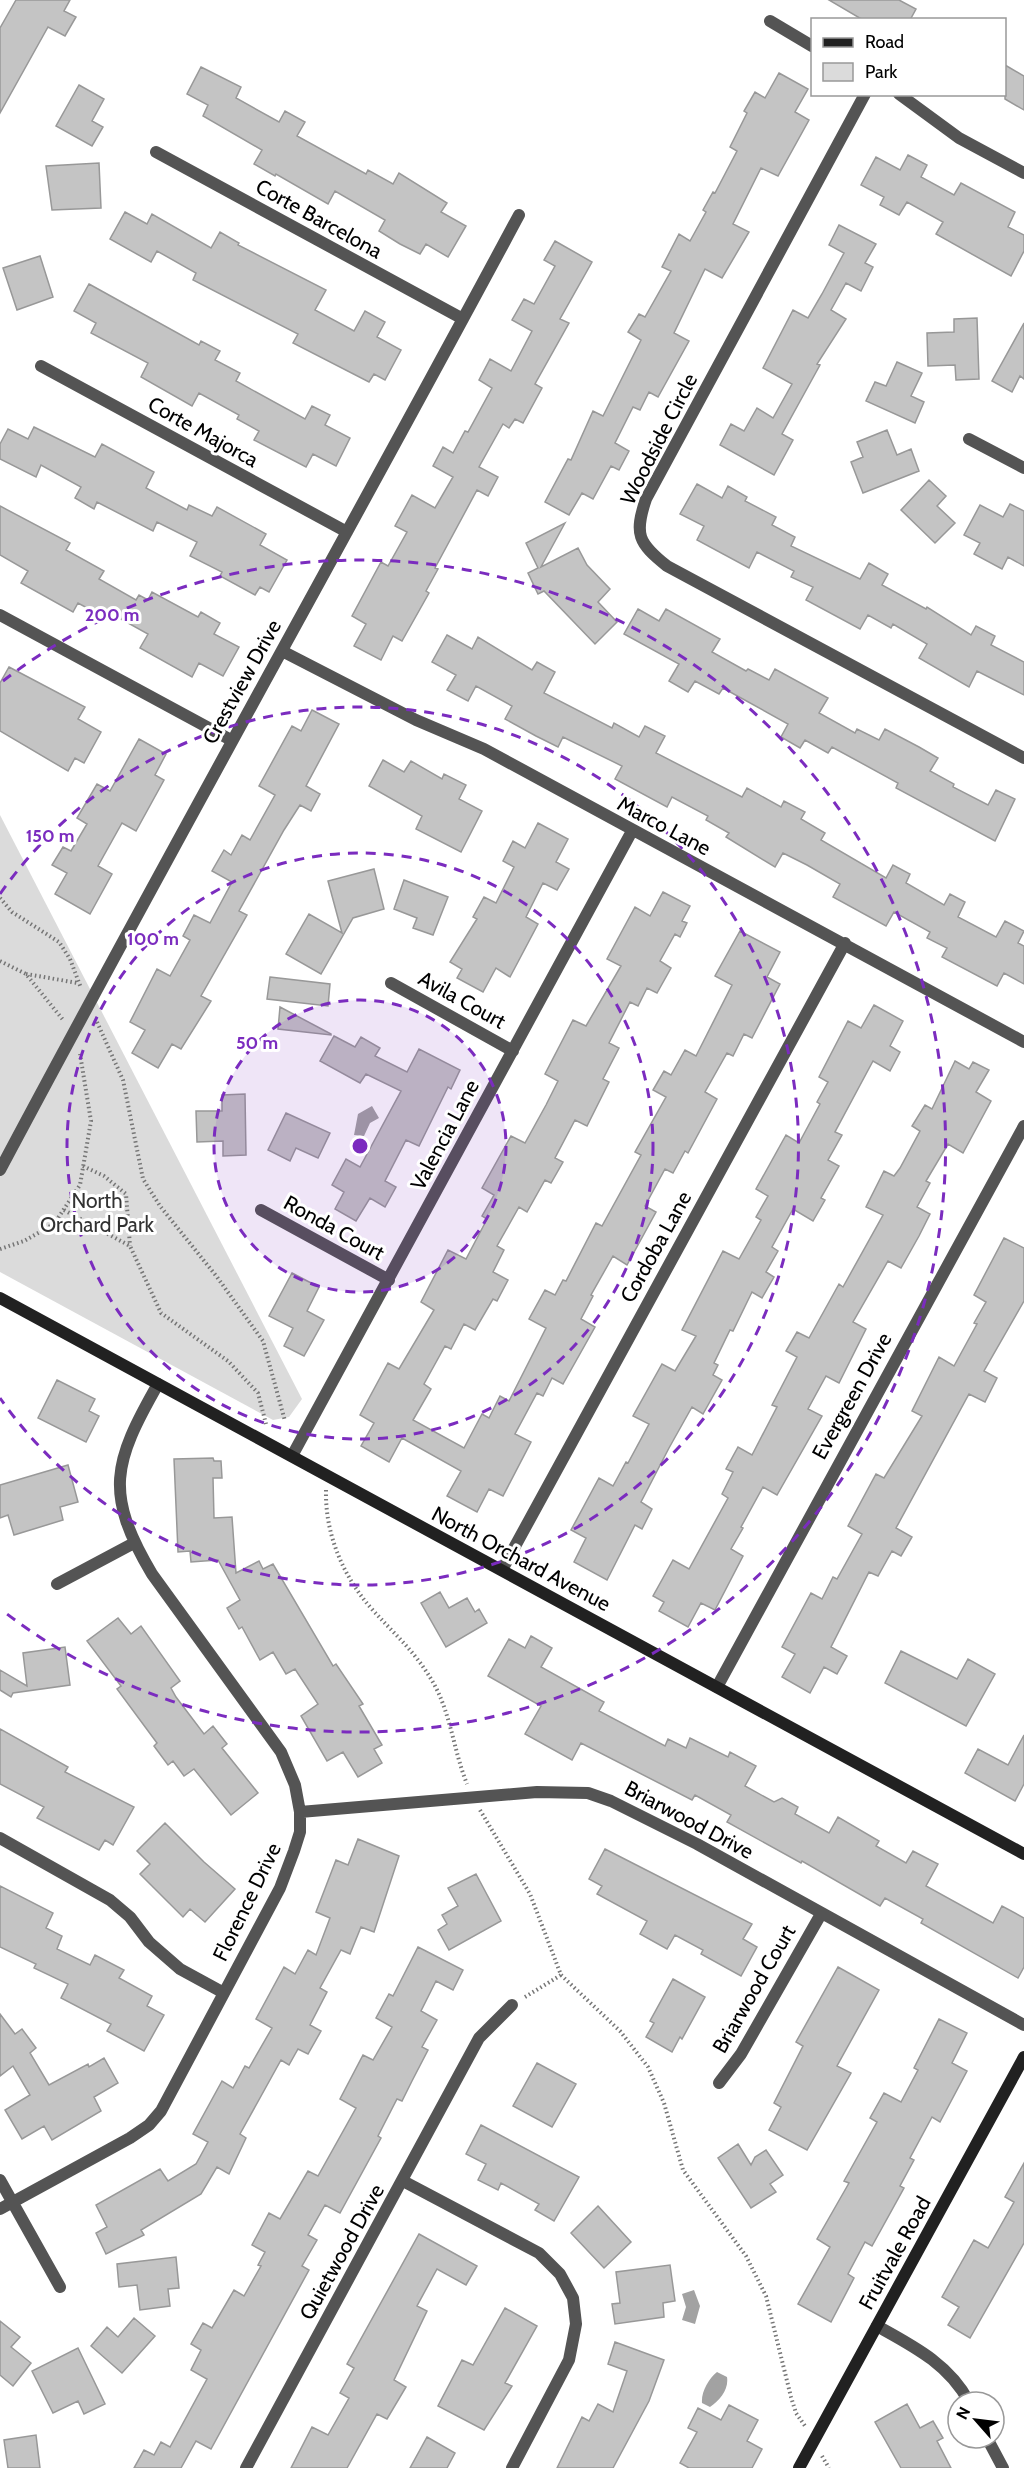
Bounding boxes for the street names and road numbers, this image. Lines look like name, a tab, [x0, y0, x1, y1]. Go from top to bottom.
street label: Corte Barcelona	[252, 174, 387, 264]
street label: Woodside Circle	[615, 369, 702, 508]
street label: Corte Majorca	[143, 391, 263, 473]
street label: Crestview Drive	[197, 615, 286, 748]
street label: Marco Lane	[613, 791, 715, 861]
street label: Avila Court	[414, 965, 510, 1034]
street label: Valencia Lane	[405, 1075, 484, 1194]
street label: Cordoba Lane	[615, 1187, 697, 1307]
street label: Ronda Court	[280, 1190, 389, 1265]
street label: Evergreen Drive	[807, 1328, 897, 1463]
street label: North Orchard Avenue	[428, 1501, 615, 1616]
street label: Briarwood Drive	[621, 1775, 758, 1864]
street label: Florence Drive	[207, 1838, 286, 1965]
street label: Briarwood Court	[707, 1920, 800, 2057]
street label: Quietwood Drive	[294, 2179, 389, 2324]
street label: Fruitvale Road	[853, 2192, 936, 2314]

